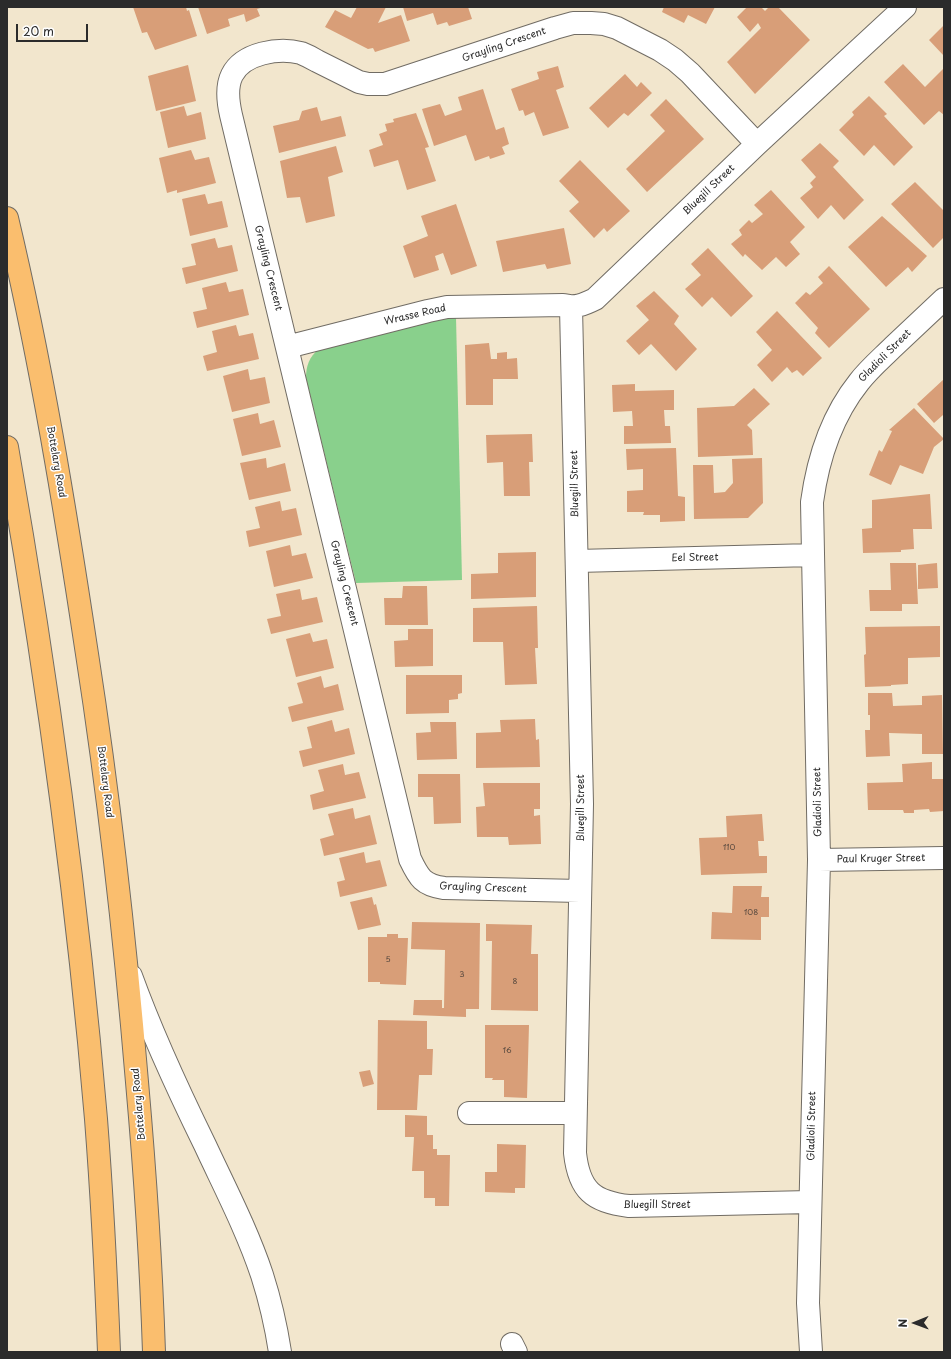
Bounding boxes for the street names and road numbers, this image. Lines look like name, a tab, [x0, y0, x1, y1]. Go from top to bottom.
street label: Grayling Crescent	[461, 25, 547, 65]
street label: Bluegill Street	[681, 162, 737, 218]
street label: Grayling Crescent	[252, 224, 284, 312]
street label: Wrasse Road	[383, 302, 447, 328]
street label: Gladioli Street	[856, 327, 914, 385]
street label: Bottelary Road	[44, 425, 68, 499]
street label: Bluegill Street	[568, 450, 582, 518]
street label: Grayling Crescent	[328, 539, 360, 627]
street label: Eel Street	[671, 552, 719, 564]
street label: Bottelary Road	[95, 745, 115, 819]
street label: Gladioli Street	[811, 767, 825, 837]
street label: Bluegill Street	[575, 774, 587, 842]
street label: Paul Kruger Street	[837, 852, 925, 866]
street label: Grayling Crescent	[439, 880, 527, 896]
street label: Bottelary Road	[130, 1067, 148, 1141]
street label: Gladioli Street	[805, 1091, 819, 1161]
street label: Bluegill Street	[623, 1199, 691, 1211]

